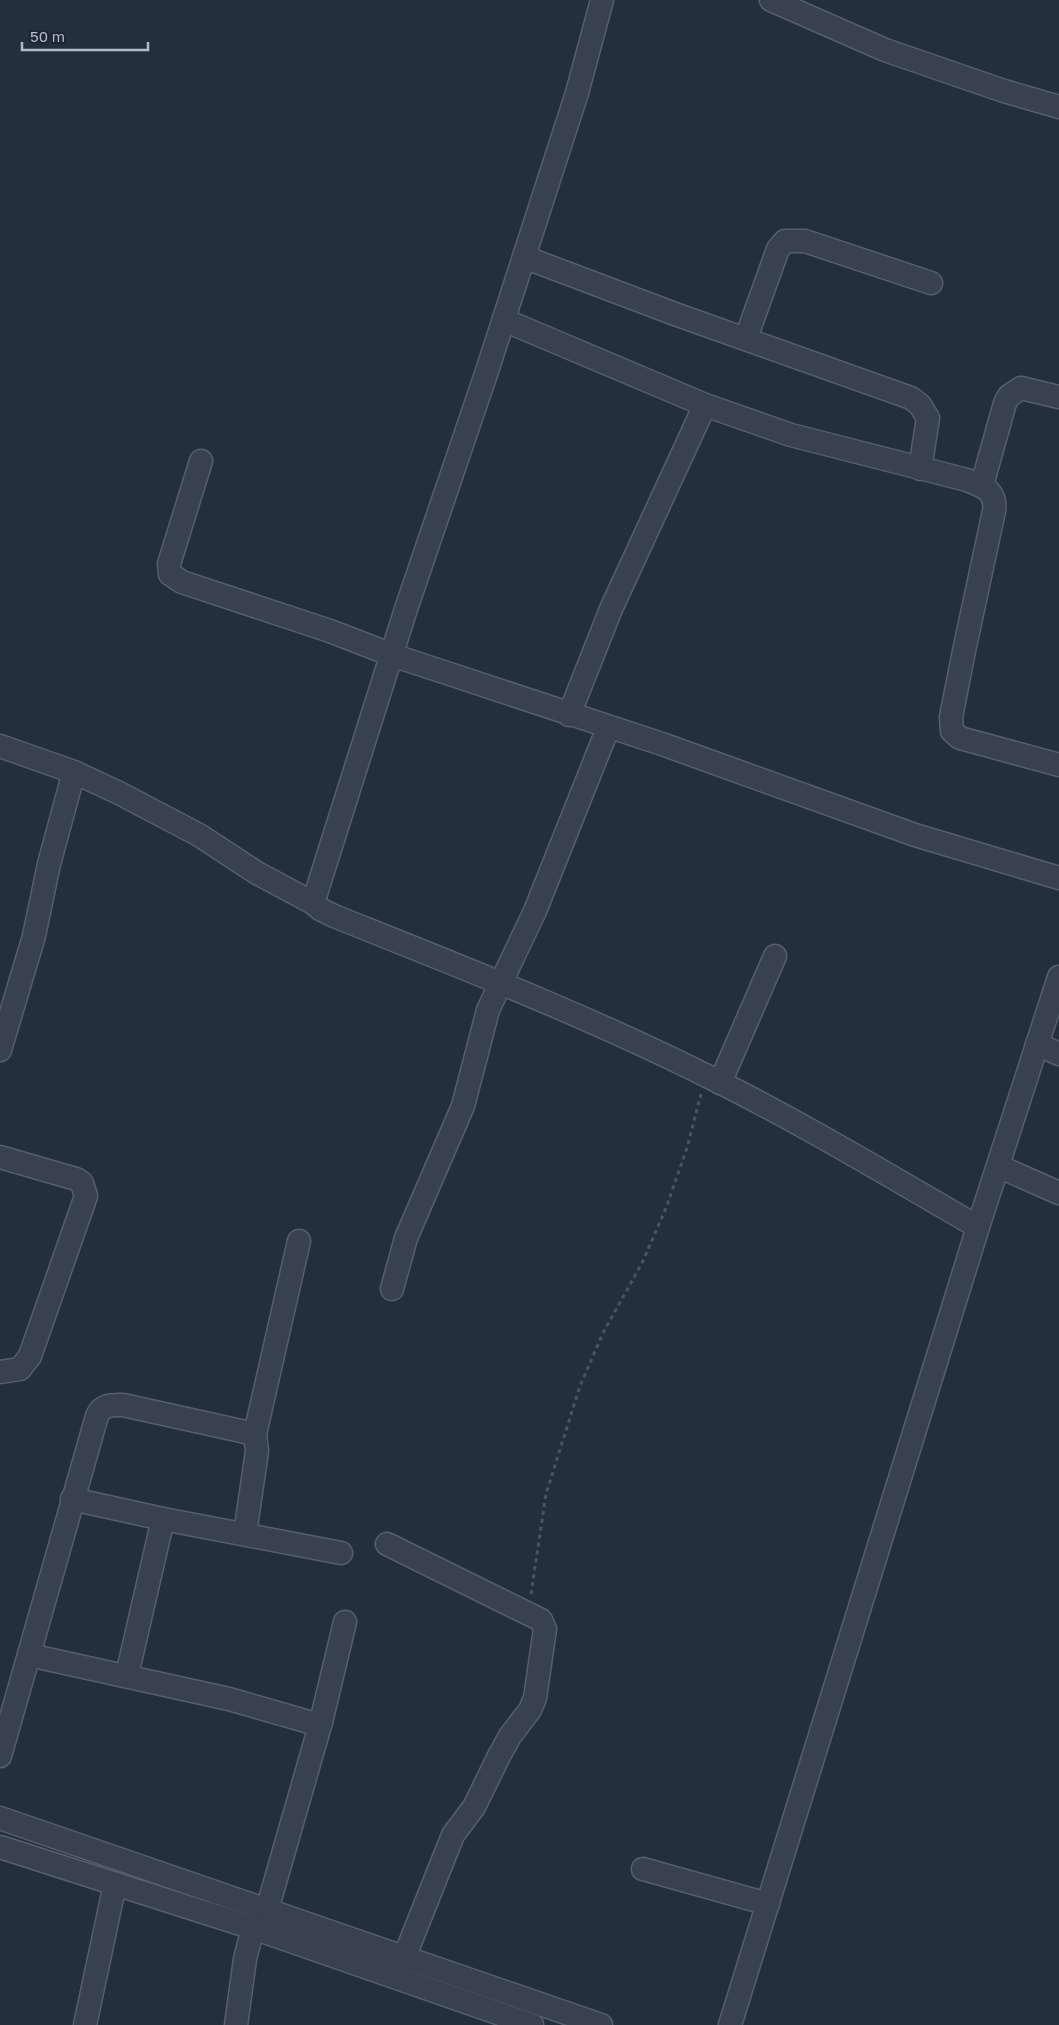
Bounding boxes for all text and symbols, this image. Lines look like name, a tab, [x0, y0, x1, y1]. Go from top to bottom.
scale bar	[22, 20, 149, 52]
text: 50 m	[30, 27, 65, 45]

